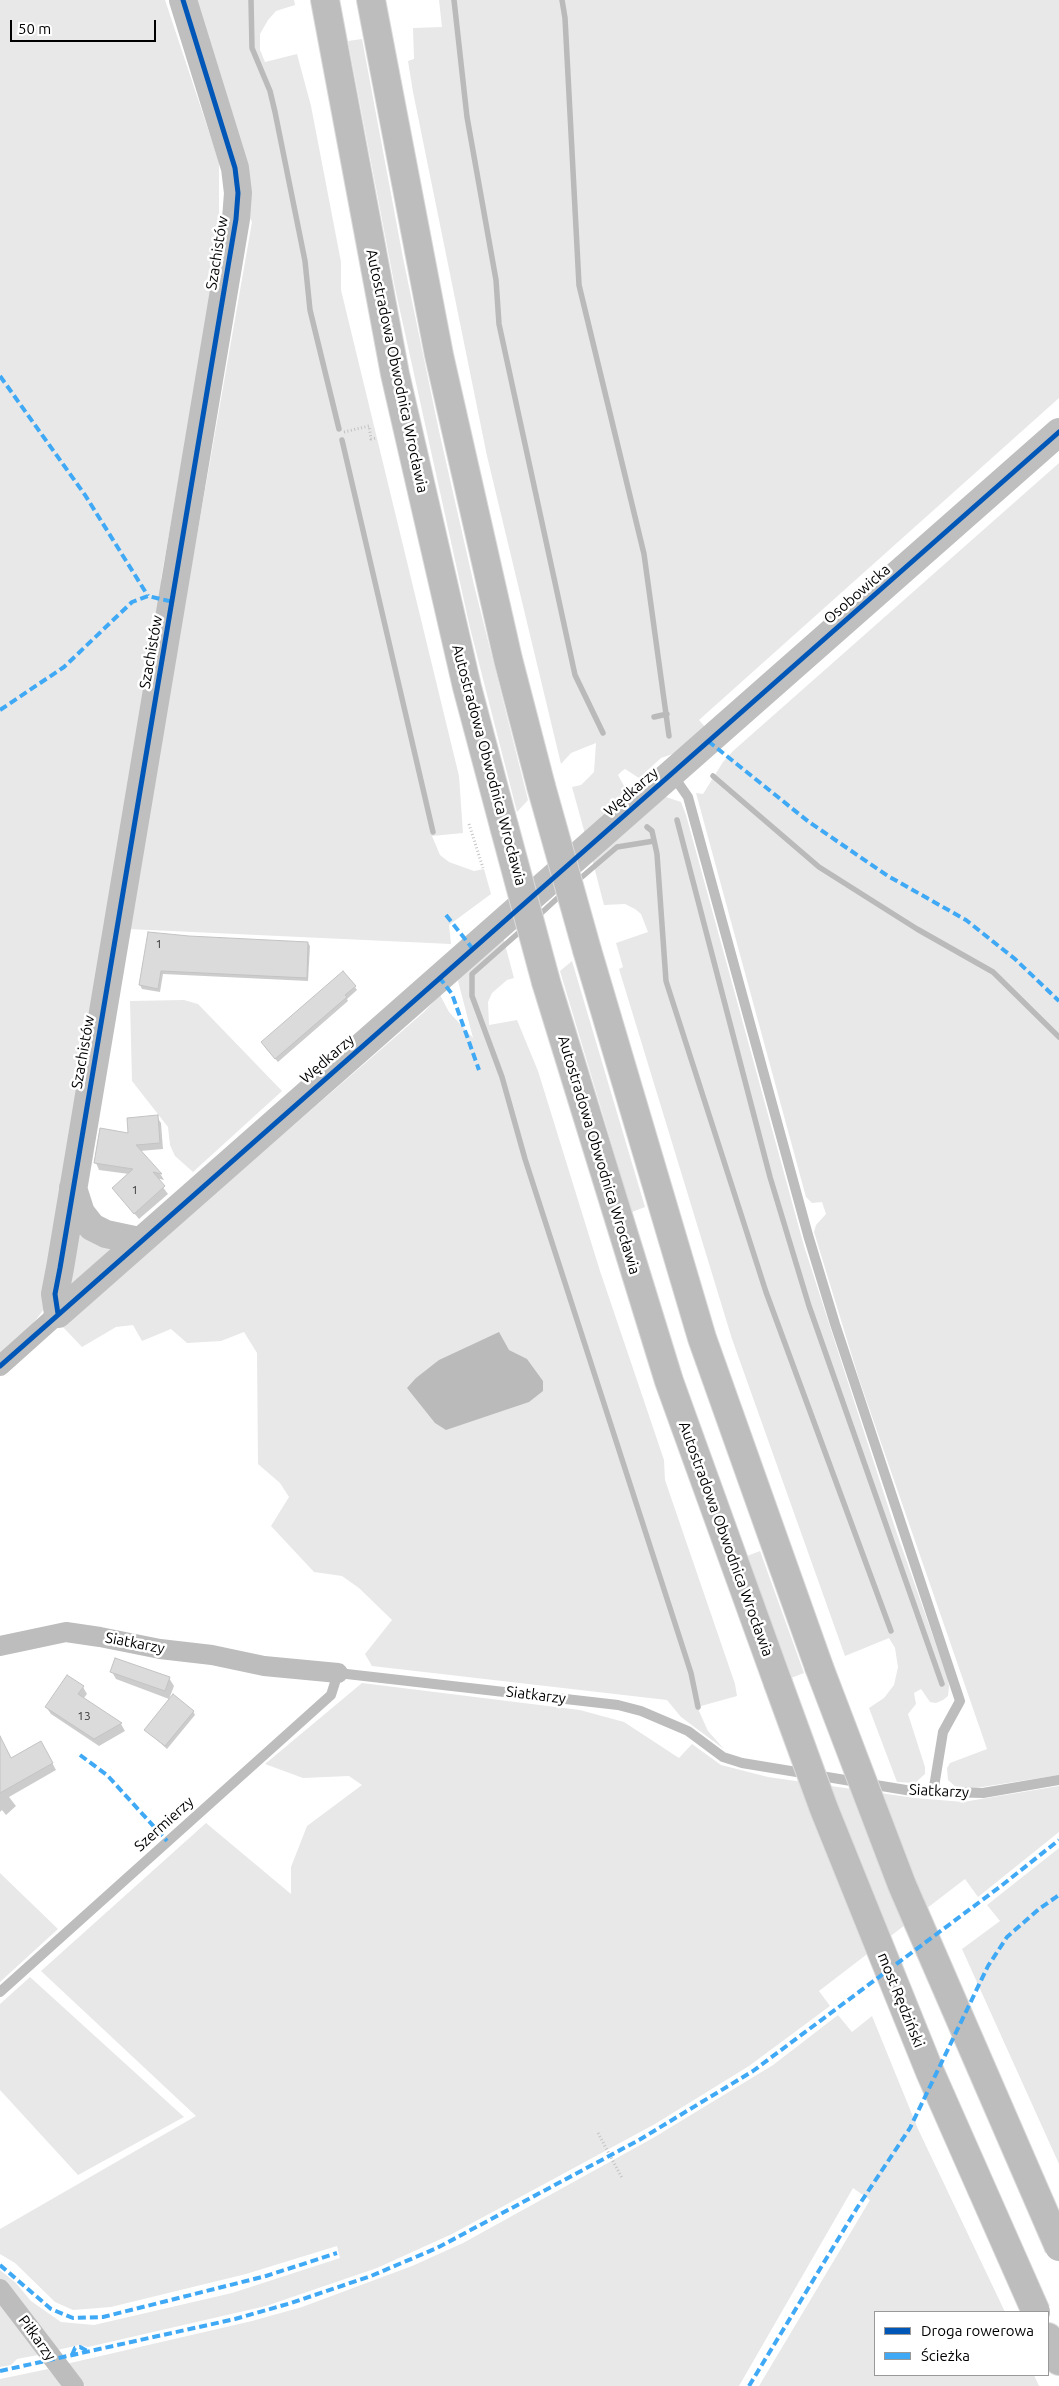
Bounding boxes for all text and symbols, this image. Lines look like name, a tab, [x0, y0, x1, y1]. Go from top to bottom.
scale bar	[12, 10, 159, 42]
text: 50 m	[18, 20, 51, 37]
street label: Szachistów	[202, 215, 232, 291]
street label: Autostradowa Obwodnica Wrocławia	[362, 247, 432, 495]
street label: Osobowicka	[820, 560, 894, 628]
street label: Szachistów	[136, 614, 166, 690]
street label: Autostradowa Obwodnica Wrocławia	[448, 643, 530, 887]
street label: Wędkarzy	[600, 764, 662, 820]
house number: 1	[156, 937, 162, 951]
street label: Szachistów	[68, 1014, 98, 1090]
street label: Wędkarzy	[296, 1031, 358, 1087]
street label: Autostradowa Obwodnica Wrocławia	[554, 1033, 644, 1277]
house number: 1	[132, 1183, 138, 1197]
street label: Autostradowa Obwodnica Wrocławia	[675, 1419, 777, 1659]
street label: Siatkarzy	[104, 1628, 166, 1658]
street label: Siatkarzy	[505, 1682, 567, 1708]
house number: 13	[77, 1709, 91, 1723]
street label: Siatkarzy	[908, 1780, 970, 1802]
street label: Szermierzy	[131, 1793, 197, 1855]
street label: most Rędziński	[874, 1950, 928, 2050]
legend	[874, 2311, 1049, 2376]
street label: Piłkarzy	[15, 2312, 59, 2364]
text: Droga rowerowa	[921, 2322, 1034, 2339]
text: Ścieżka	[921, 2347, 970, 2364]

